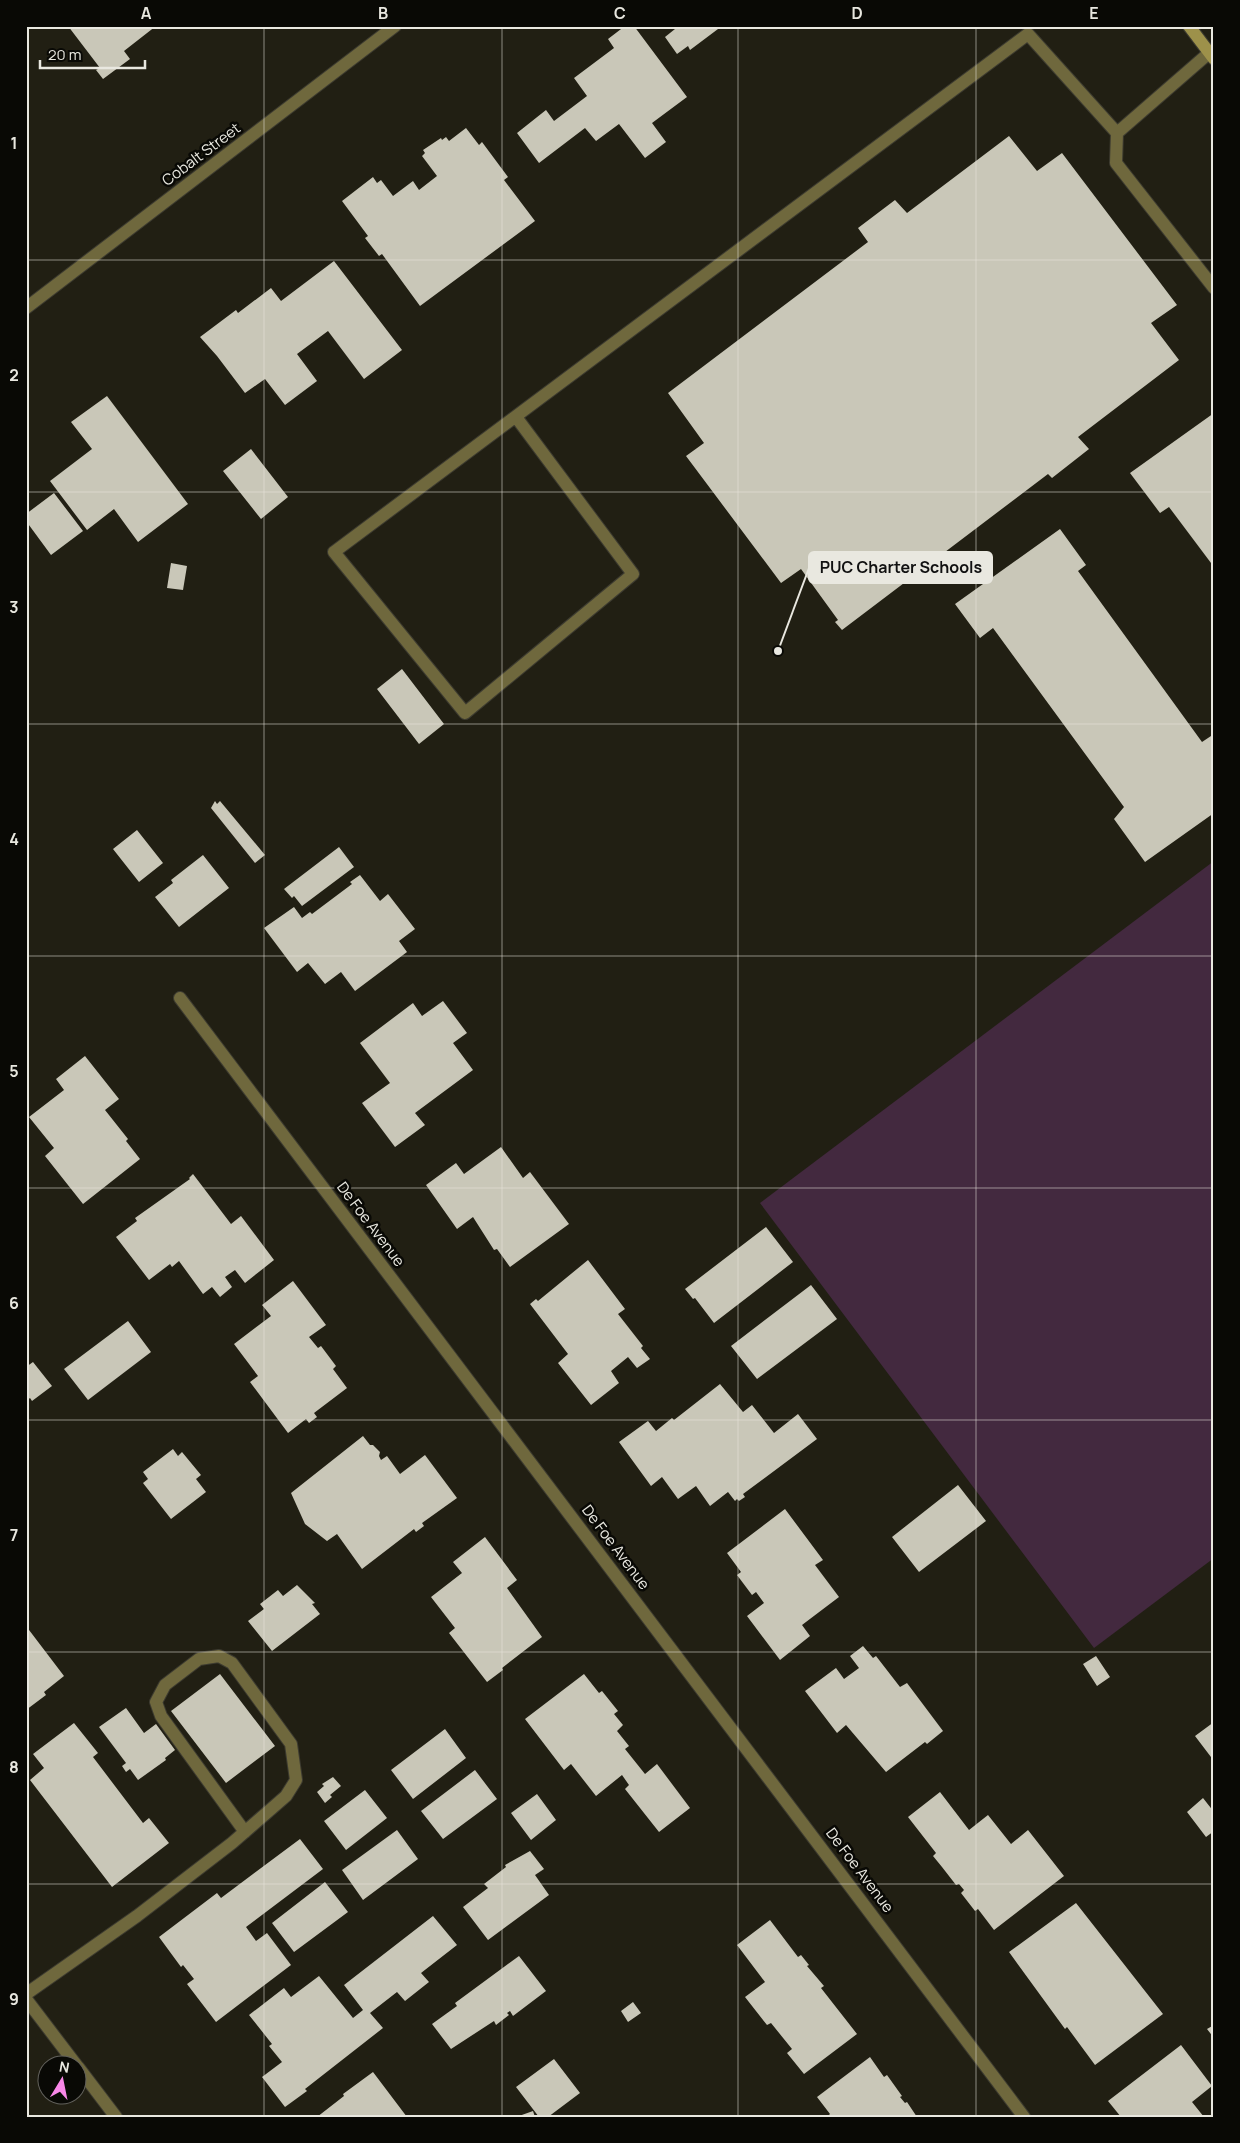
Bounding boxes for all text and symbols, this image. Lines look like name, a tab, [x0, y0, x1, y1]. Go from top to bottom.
text: A	[141, 2, 152, 24]
text: B	[378, 2, 388, 24]
text: C	[614, 2, 626, 24]
text: D	[851, 2, 863, 24]
text: E	[1089, 2, 1099, 24]
scale bar	[40, 38, 145, 70]
text: 20 m	[48, 44, 81, 65]
street label: Cobalt Street	[157, 118, 245, 190]
text: 1	[10, 132, 18, 154]
text: 2	[9, 364, 19, 386]
callout: PUC Charter Schools	[809, 552, 992, 583]
text: PUC Charter Schools	[820, 556, 983, 578]
text: 3	[9, 596, 19, 618]
text: 4	[9, 828, 19, 850]
text: 5	[9, 1060, 19, 1082]
street label: De Foe Avenue	[332, 1177, 410, 1271]
text: 6	[9, 1292, 19, 1314]
street label: De Foe Avenue	[577, 1500, 655, 1594]
text: 7	[10, 1524, 18, 1546]
text: 8	[9, 1756, 19, 1778]
street label: De Foe Avenue	[821, 1823, 899, 1917]
text: 9	[9, 1988, 19, 2010]
north arrow	[38, 2056, 88, 2106]
text: N	[58, 2056, 71, 2077]

